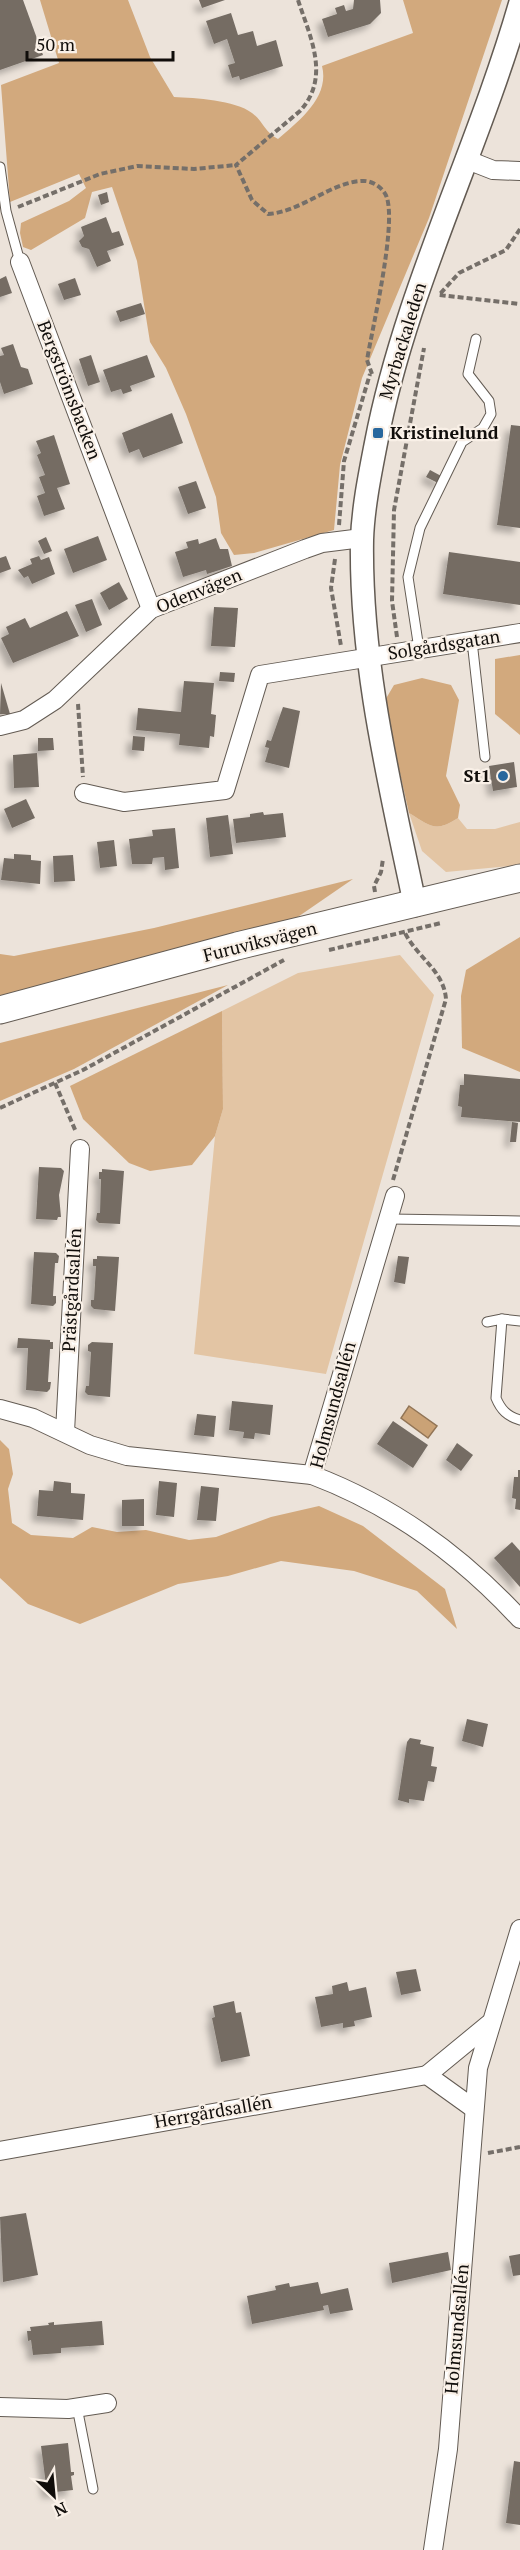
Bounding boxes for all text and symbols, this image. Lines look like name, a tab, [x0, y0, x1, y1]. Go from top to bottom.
scale bar	[27, 24, 172, 62]
text: 50 m	[36, 32, 76, 56]
street label: Myrbackaleden	[373, 279, 431, 402]
street label: Bergströmsbacken	[32, 317, 108, 463]
place label: Kristinelund	[390, 420, 499, 444]
marker: Kristinelund	[371, 426, 385, 440]
street label: Odenvägen	[152, 562, 245, 618]
street label: Solgårdsgatan	[386, 623, 502, 665]
place label: St1	[464, 763, 491, 787]
marker: St1	[496, 769, 510, 783]
street label: Furuviksvägen	[200, 915, 319, 967]
street label: Prästgårdsallén	[56, 1227, 86, 1353]
street label: Holmsundsallén	[304, 1338, 361, 1471]
street label: Herrgårdsallén	[152, 2089, 274, 2133]
street label: Holmsundsallén	[438, 2263, 474, 2395]
north arrow	[24, 2466, 84, 2526]
text: N	[50, 2497, 71, 2522]

